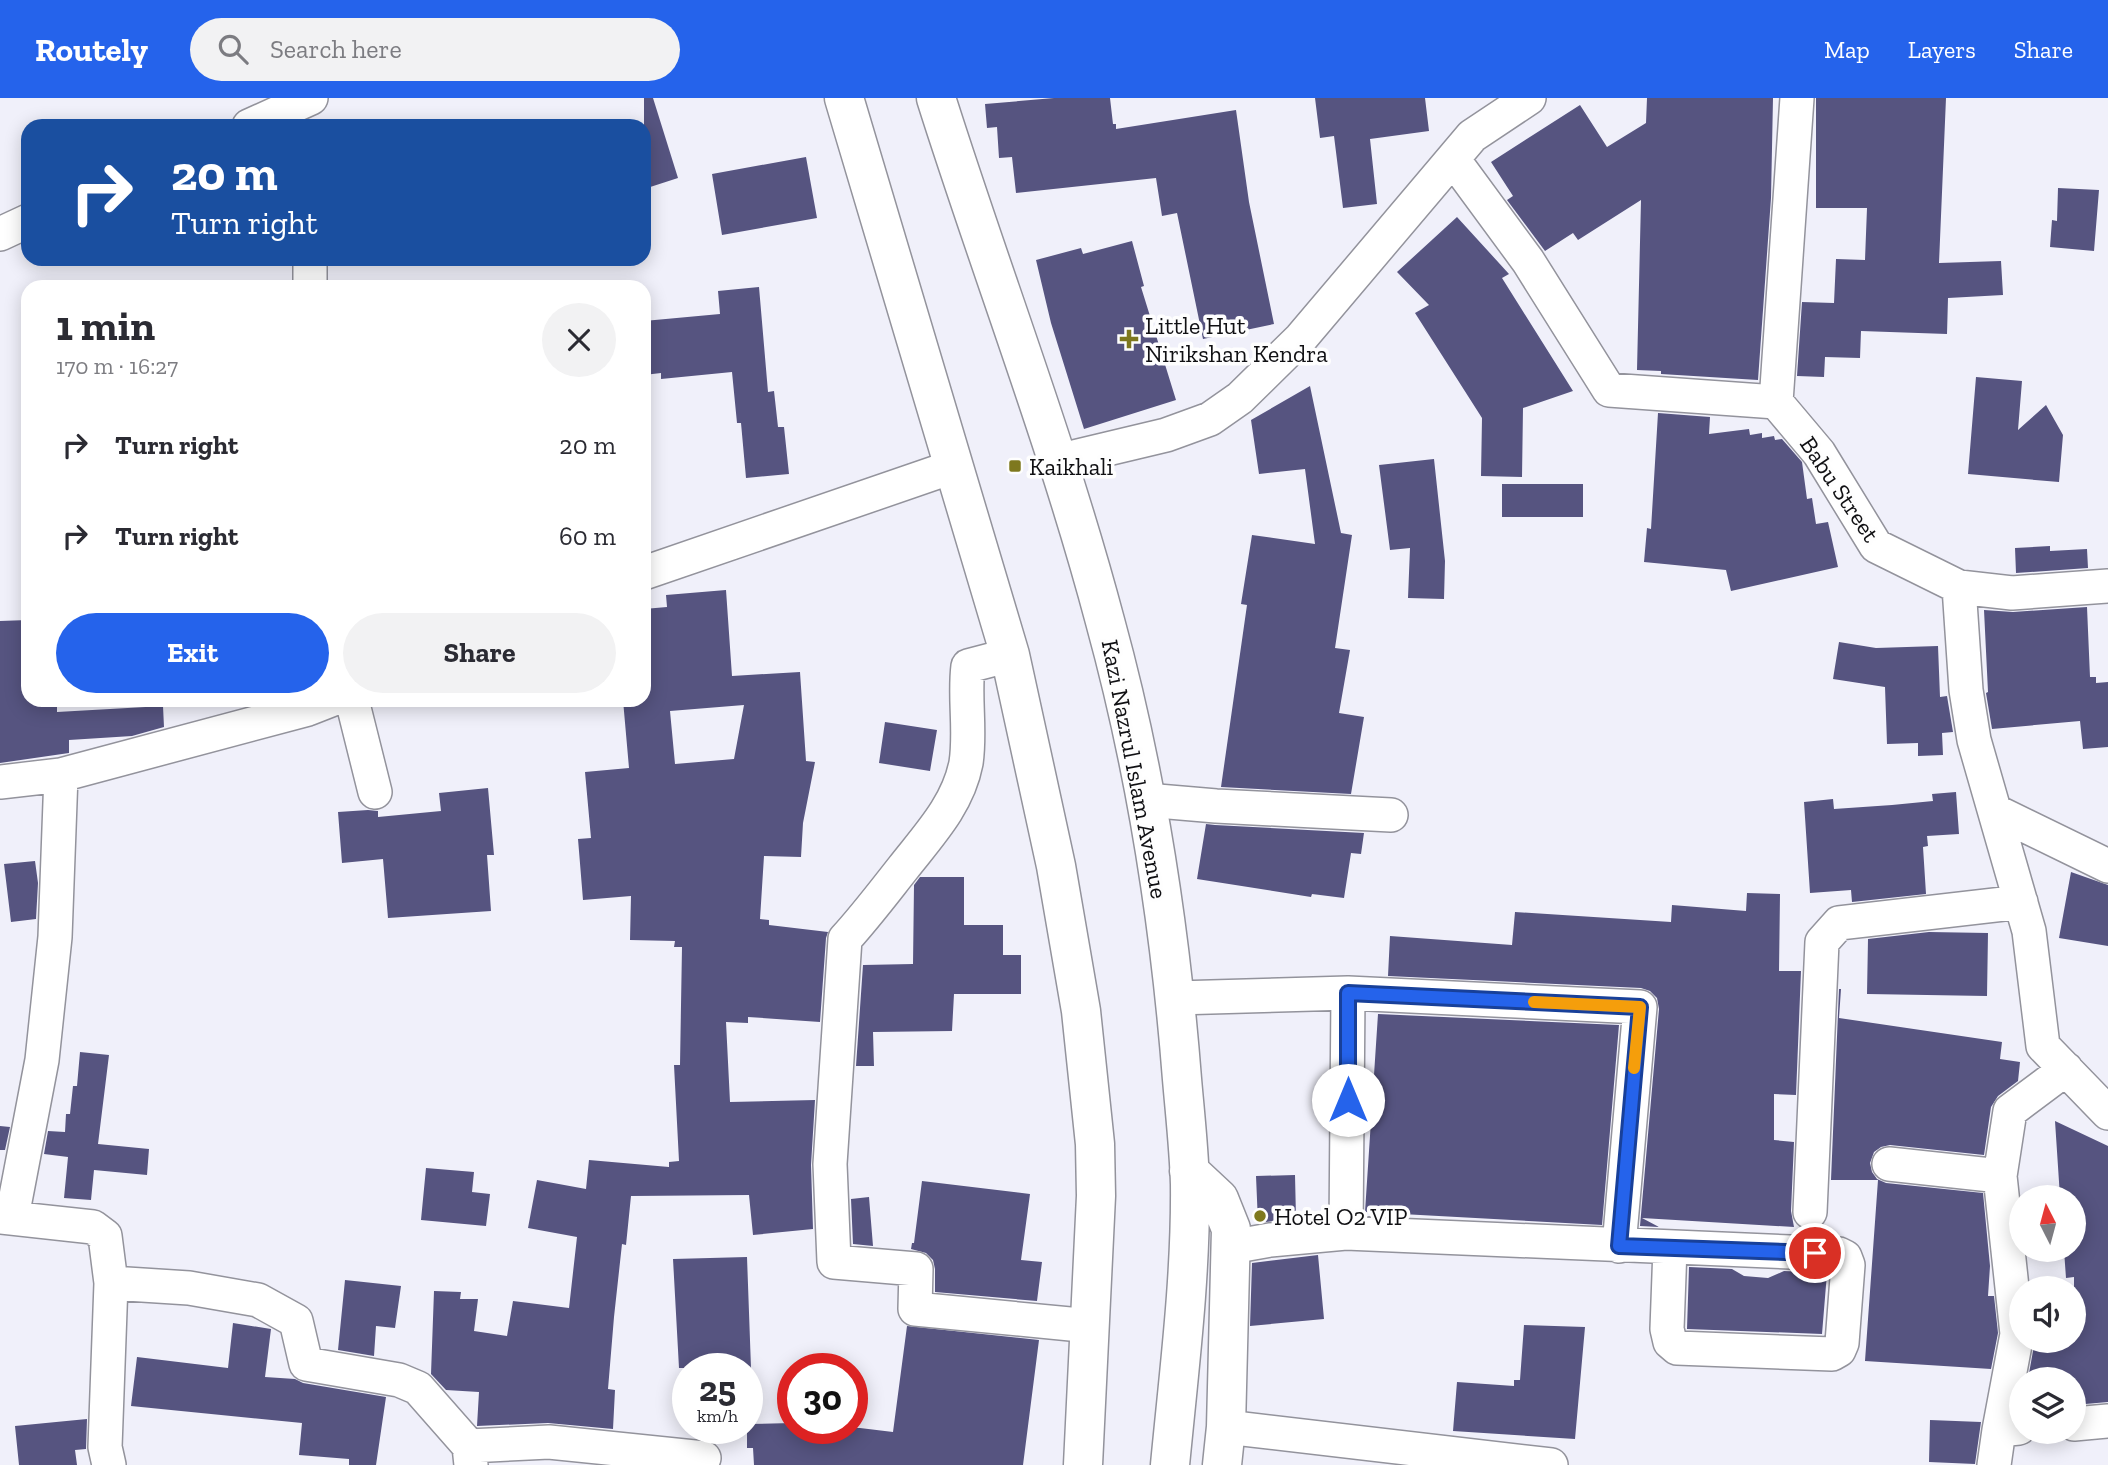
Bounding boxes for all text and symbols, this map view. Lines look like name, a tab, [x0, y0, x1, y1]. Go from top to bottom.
search box	[190, 18, 680, 81]
text: Routely	[35, 30, 148, 69]
icon: search	[214, 30, 252, 68]
text: Search here	[270, 33, 402, 65]
text: Map	[1824, 35, 1870, 64]
text: Layers	[1908, 35, 1976, 64]
text: Share	[2014, 35, 2073, 64]
text: 20 m	[171, 144, 278, 203]
icon: right	[56, 147, 147, 238]
text: Turn right	[171, 204, 318, 242]
text: 1 min	[56, 300, 155, 351]
button: close	[542, 303, 616, 377]
place label: Little Hut Nirikshan Kendra	[1145, 311, 1328, 368]
marker: Little Hut Nirikshan Kendra	[1119, 329, 1139, 349]
text: 170 m · 16:27	[56, 352, 178, 380]
icon: right	[56, 426, 94, 464]
text: Turn right	[115, 429, 238, 461]
text: 20 m	[559, 429, 616, 461]
street label: Babu Street	[1794, 431, 1886, 547]
place label: Kaikhali	[1029, 452, 1114, 481]
marker: Kaikhali	[1007, 458, 1023, 474]
icon: right	[56, 517, 94, 555]
text: Turn right	[115, 520, 238, 552]
text: 60 m	[559, 520, 616, 552]
button: Exit	[56, 613, 329, 693]
button: Share	[343, 613, 616, 693]
street label: Kazi Nazrul Islam Avenue	[1096, 637, 1174, 901]
position arrow	[1311, 1063, 1385, 1137]
north arrow	[2009, 1185, 2086, 1262]
map controls	[2009, 1185, 2086, 1444]
place label: Hotel O2 VIP	[1274, 1202, 1408, 1231]
marker: Hotel O2 VIP	[1252, 1208, 1268, 1224]
pin	[1785, 1223, 1845, 1283]
icon: arrive	[1796, 1234, 1834, 1272]
button: sound	[2009, 1276, 2086, 1353]
speed limit sign: 30	[777, 1353, 868, 1444]
button: layers	[2009, 1367, 2086, 1444]
text: 25	[699, 1368, 736, 1410]
text: km/h	[697, 1405, 738, 1427]

